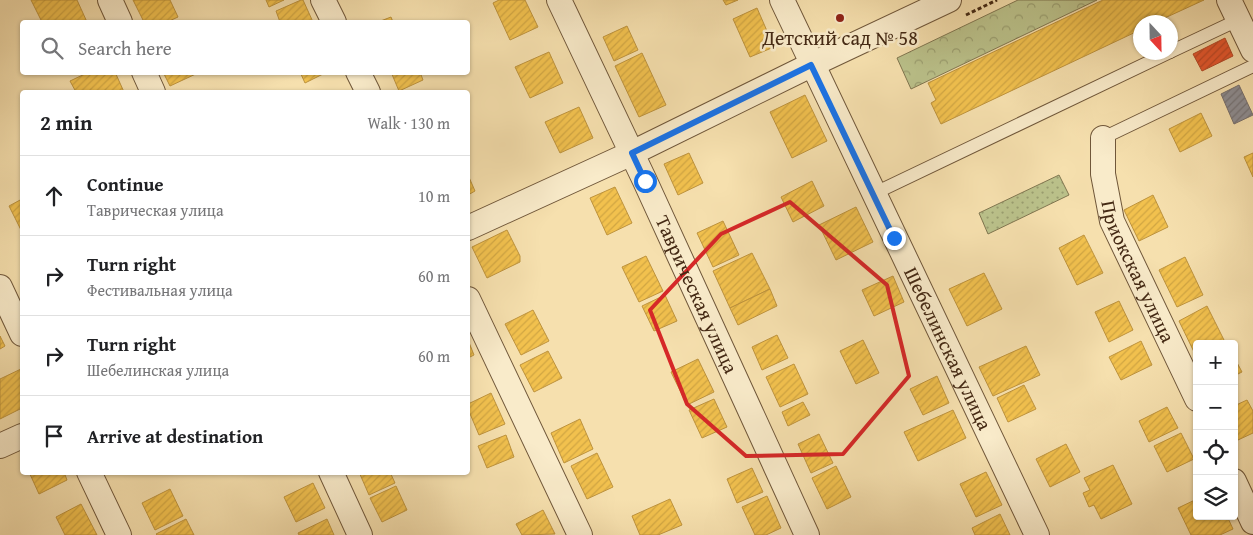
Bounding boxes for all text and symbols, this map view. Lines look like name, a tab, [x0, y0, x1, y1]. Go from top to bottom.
marker: Детский сад № 58	[834, 12, 846, 24]
north arrow	[1133, 15, 1178, 60]
search box	[20, 20, 470, 75]
place label: Детский сад № 58	[761, 23, 918, 52]
icon: search	[38, 34, 66, 62]
text: Search here	[78, 34, 172, 62]
text: 2 min	[40, 107, 92, 138]
text: Walk · 130 m	[367, 111, 450, 135]
text: Continue	[87, 170, 164, 198]
route start	[634, 170, 657, 193]
icon: ahead	[40, 182, 68, 210]
text: 10 m	[418, 184, 450, 208]
text: Таврическая улица	[87, 198, 224, 222]
street label: Приокская улица	[1094, 198, 1183, 347]
street label: Таврическая улица	[649, 210, 746, 378]
route end	[883, 227, 906, 250]
text: Turn right	[87, 250, 176, 278]
icon: right	[40, 262, 68, 290]
street label: Шебелинская улица	[897, 262, 1000, 435]
text: 60 m	[418, 264, 450, 288]
text: Фестивальная улица	[87, 278, 233, 302]
text: Turn right	[87, 330, 176, 358]
map controls	[1193, 340, 1238, 520]
button: +	[1193, 340, 1238, 385]
icon: right	[40, 342, 68, 370]
text: 60 m	[418, 344, 450, 368]
text: Шебелинская улица	[87, 358, 229, 382]
button: −	[1193, 385, 1238, 430]
icon: arrive	[40, 422, 68, 450]
text: Arrive at destination	[87, 422, 263, 450]
button: locate	[1193, 430, 1238, 475]
button: layers	[1193, 475, 1238, 520]

